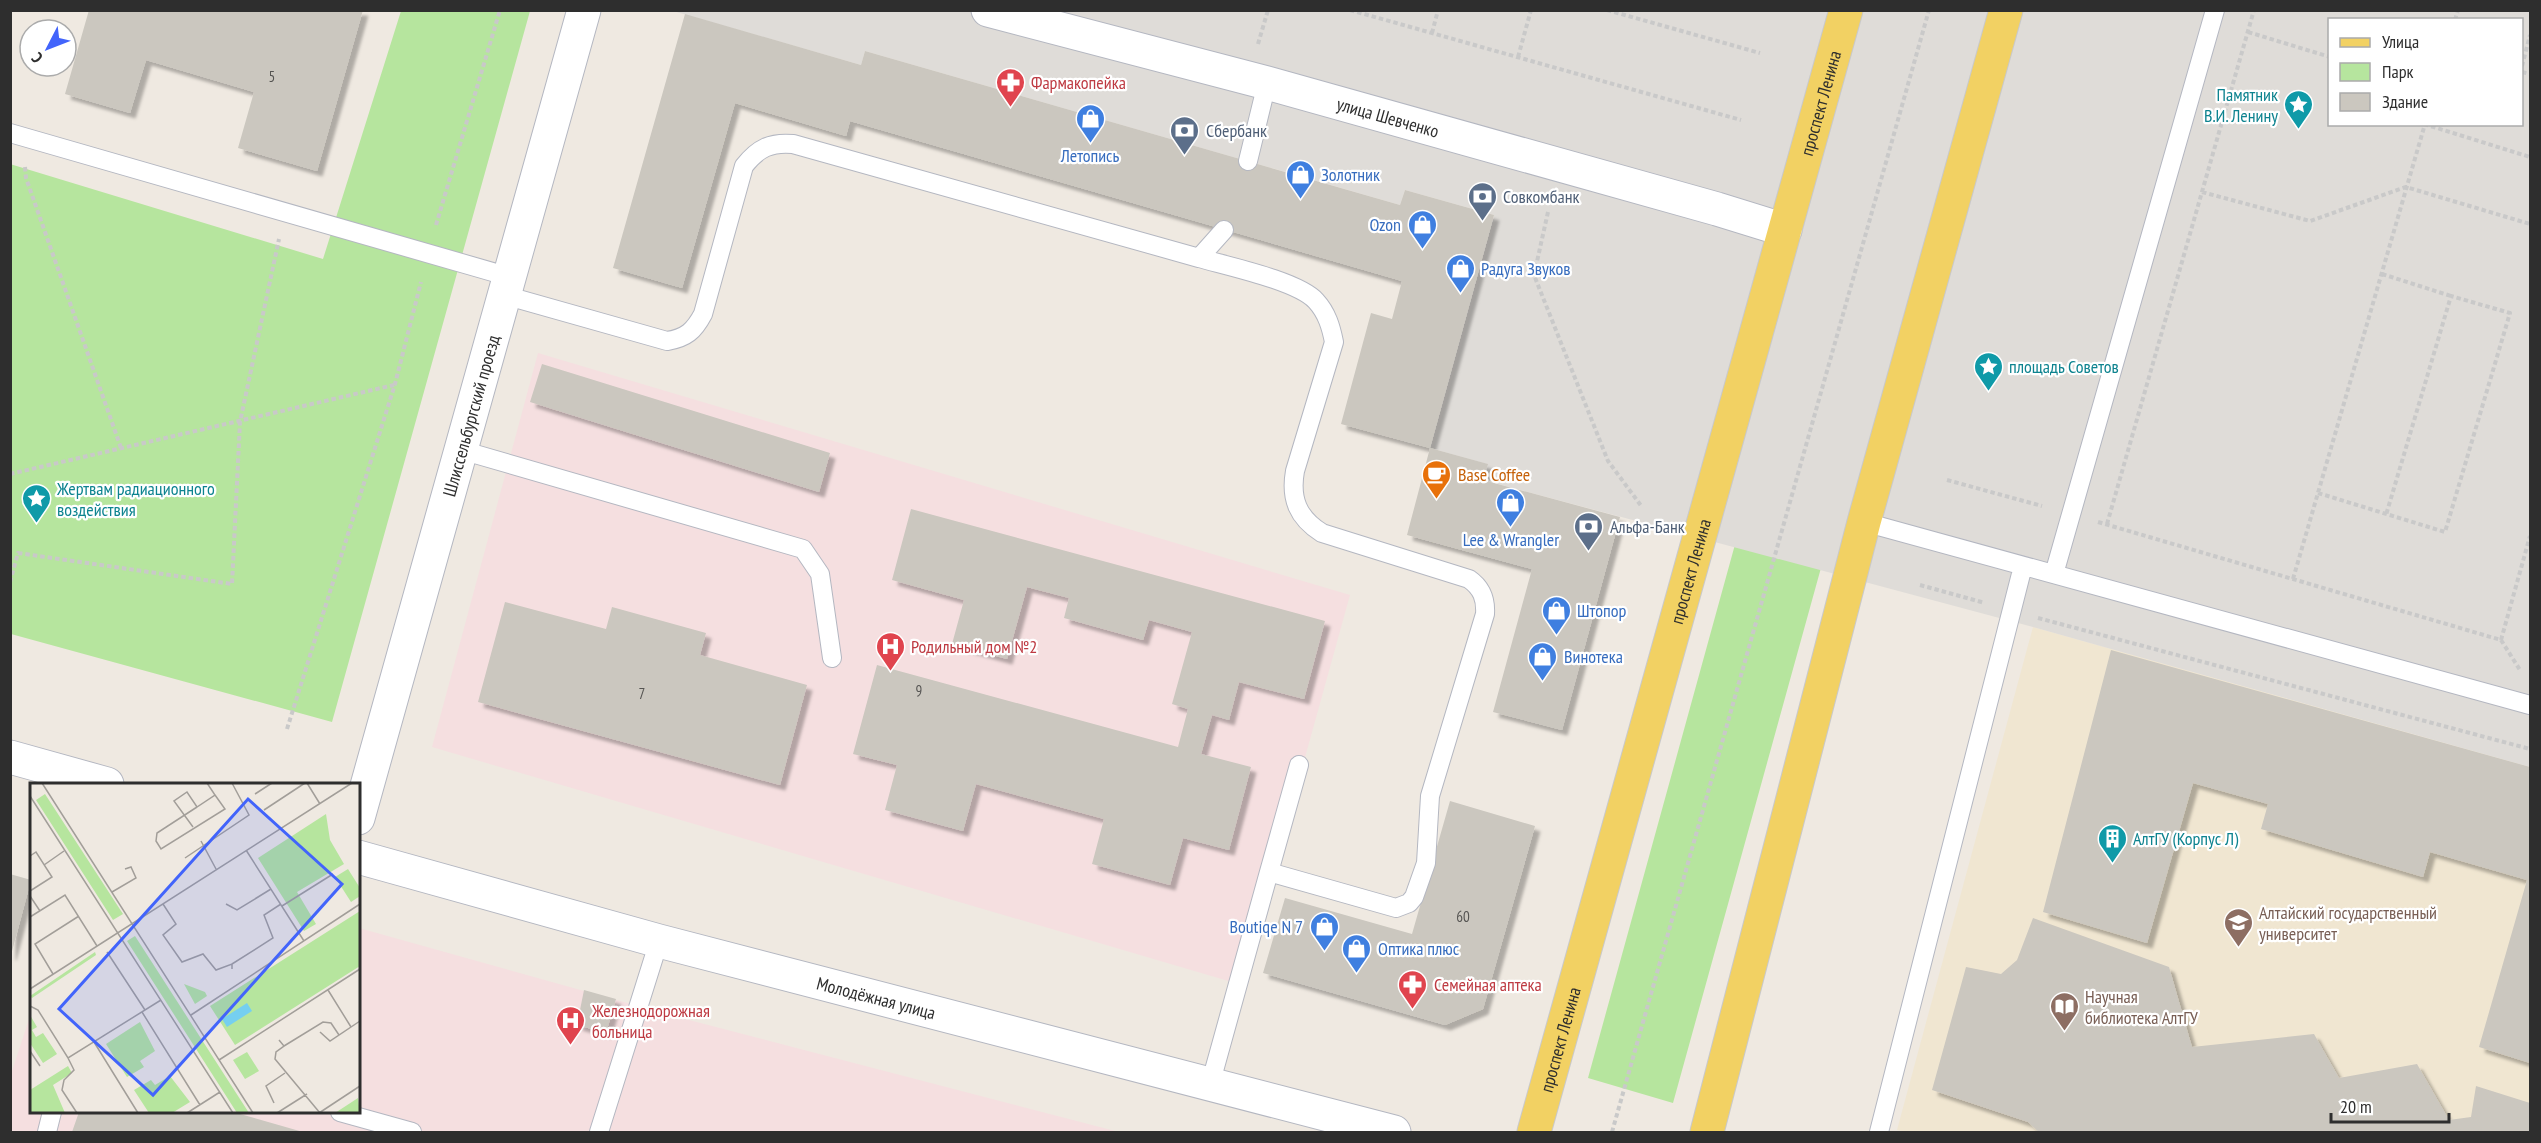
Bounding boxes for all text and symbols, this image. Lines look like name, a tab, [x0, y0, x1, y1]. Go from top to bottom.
north arrow	[18, 18, 78, 78]
legend	[2328, 18, 2523, 126]
text: Улица	[2382, 30, 2419, 53]
text: С	[27, 48, 47, 67]
street label: проспект Ленина	[1795, 48, 1846, 158]
text: Парк	[2382, 60, 2413, 83]
pharmacy icon: Фармакопейка	[994, 66, 1026, 108]
house number: 5	[269, 67, 275, 86]
place label: Фармакопейка	[1031, 71, 1126, 94]
place label: Памятник В.И. Ленину	[2204, 83, 2278, 127]
place icon: Памятник В.И. Ленину	[2283, 88, 2315, 130]
text: Здание	[2382, 90, 2428, 113]
street label: улица Шевченко	[1334, 92, 1442, 142]
shop icon: Летопись	[1074, 102, 1106, 144]
bank icon: Сбербанк	[1169, 114, 1201, 156]
place label: Сбербанк	[1206, 119, 1267, 142]
place label: Летопись	[1060, 144, 1120, 167]
shop icon: Золотник	[1284, 158, 1316, 200]
place label: Золотник	[1321, 163, 1380, 186]
bank icon: Совкомбанк	[1466, 180, 1498, 222]
place label: Совкомбанк	[1503, 185, 1580, 208]
shop icon: Ozon	[1406, 208, 1438, 250]
place label: Ozon	[1369, 213, 1401, 236]
shop icon: Радуга Звуков	[1444, 252, 1476, 294]
place label: Радуга Звуков	[1481, 257, 1571, 280]
street label: Шлиссельбургский проезд	[437, 332, 504, 499]
place icon: площадь Советов	[1972, 350, 2004, 392]
place label: площадь Советов	[2009, 355, 2119, 378]
cafe icon: Base Coffee	[1421, 458, 1453, 500]
place label: Base Coffee	[1458, 463, 1530, 486]
place label: Жертвам радиационного воздействия	[56, 477, 215, 521]
place icon: Жертвам радиационного воздействия	[20, 482, 52, 524]
shop icon: Lee & Wrangler	[1495, 486, 1527, 528]
bank icon: Альфа-Банк	[1573, 510, 1605, 552]
place label: Альфа-Банк	[1610, 515, 1685, 538]
street label: проспект Ленина	[1664, 516, 1716, 627]
place label: Lee & Wrangler	[1463, 528, 1559, 551]
shop icon: Штопор	[1540, 594, 1572, 636]
place label: Штопор	[1577, 599, 1626, 622]
hospital icon: Родильный дом №2	[874, 630, 906, 672]
place label: Родильный дом №2	[911, 635, 1037, 658]
shop icon: Винотека	[1527, 640, 1559, 682]
place label: Винотека	[1564, 645, 1623, 668]
house number: 9	[916, 681, 922, 700]
house number: 7	[639, 684, 645, 703]
inset map	[30, 783, 360, 1113]
building icon: АлтГУ (Корпус Л)	[2096, 822, 2128, 864]
place label: АлтГУ (Корпус Л)	[2133, 827, 2239, 850]
place label: Алтайский государственный университет	[2259, 901, 2437, 945]
school or university icon: Алтайский государственный университет	[2222, 906, 2254, 948]
house number: 60	[1456, 907, 1470, 926]
shop icon: Boutiqe N 7	[1308, 910, 1340, 952]
place label: Boutiqe N 7	[1229, 915, 1303, 938]
shop icon: Оптика плюс	[1341, 932, 1373, 974]
place label: Оптика плюс	[1378, 937, 1460, 960]
pharmacy icon: Семейная аптека	[1397, 968, 1429, 1010]
street label: Молодёжная улица	[814, 971, 938, 1024]
place label: Семейная аптека	[1434, 973, 1542, 996]
street label: проспект Ленина	[1534, 984, 1585, 1095]
place label: Научная библиотека АлтГУ	[2085, 985, 2199, 1029]
library icon: Научная библиотека АлтГУ	[2048, 990, 2080, 1032]
place label: Железнодорожная больница	[591, 999, 710, 1043]
hospital icon: Железнодорожная больница	[555, 1004, 587, 1046]
scale bar	[2331, 1086, 2450, 1124]
text: 20 m	[2340, 1095, 2372, 1118]

